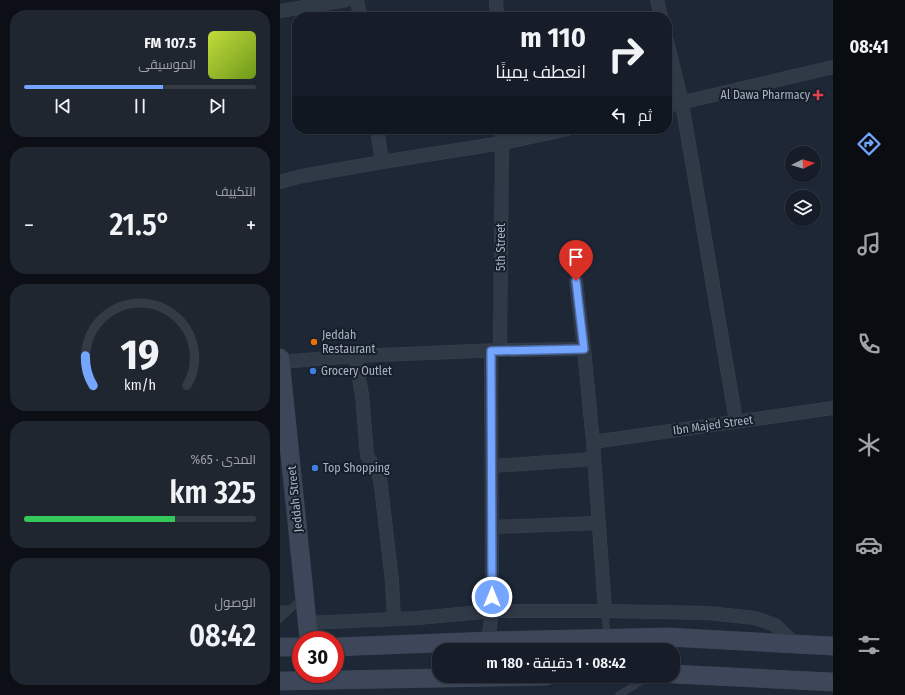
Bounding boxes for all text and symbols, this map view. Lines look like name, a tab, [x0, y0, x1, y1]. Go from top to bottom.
text: 110 m	[520, 21, 586, 54]
icon: right	[600, 28, 652, 80]
text: 107.5 FM	[144, 34, 196, 52]
text: 08:41	[849, 36, 889, 58]
text: الموسيقى	[138, 57, 196, 72]
text: انعطف يمينًا	[495, 61, 586, 83]
place label: Al Dawa Pharmacy	[721, 88, 811, 102]
marker: Al Dawa Pharmacy	[813, 90, 823, 100]
icon: previous	[52, 95, 74, 117]
icon: pause	[129, 95, 151, 117]
icon: next	[206, 95, 228, 117]
icon: left	[608, 104, 630, 126]
text: ثم	[638, 107, 652, 125]
icon: directions	[855, 130, 883, 158]
north arrow	[785, 146, 821, 182]
map controls	[785, 146, 821, 226]
text: التكييف	[215, 184, 256, 199]
button: layers	[785, 190, 821, 226]
text: 21.5°	[109, 207, 170, 243]
text: −	[24, 212, 34, 239]
text: +	[246, 212, 256, 239]
street label: 5th Street	[494, 223, 508, 271]
icon: music	[855, 230, 883, 258]
pin	[559, 240, 593, 281]
icon: arrive	[565, 246, 587, 268]
place label: Jeddah Restaurant	[322, 328, 375, 356]
text: 19	[120, 329, 160, 379]
icon: phone	[855, 330, 883, 358]
marker: Jeddah Restaurant	[309, 337, 319, 347]
place label: Grocery Outlet	[321, 364, 392, 378]
marker: Grocery Outlet	[308, 366, 318, 376]
text: km/h	[124, 376, 156, 393]
street label: Ibn Majed Street	[672, 412, 754, 438]
icon: climate	[855, 431, 883, 459]
text: المدى · 65%	[191, 452, 256, 467]
place label: Top Shopping	[323, 461, 390, 475]
marker: Top Shopping	[310, 463, 320, 473]
street label: Jeddah Street	[285, 465, 305, 533]
text: 325 km	[170, 475, 256, 511]
icon: car	[855, 531, 883, 559]
position arrow	[471, 576, 513, 618]
text: الوصول	[215, 595, 256, 610]
text: 08:42	[189, 618, 256, 654]
speed limit sign: 30	[292, 631, 344, 683]
icon: filters	[855, 631, 883, 659]
text: 08:42 · 1 دقيقة · 180 m	[486, 654, 626, 672]

